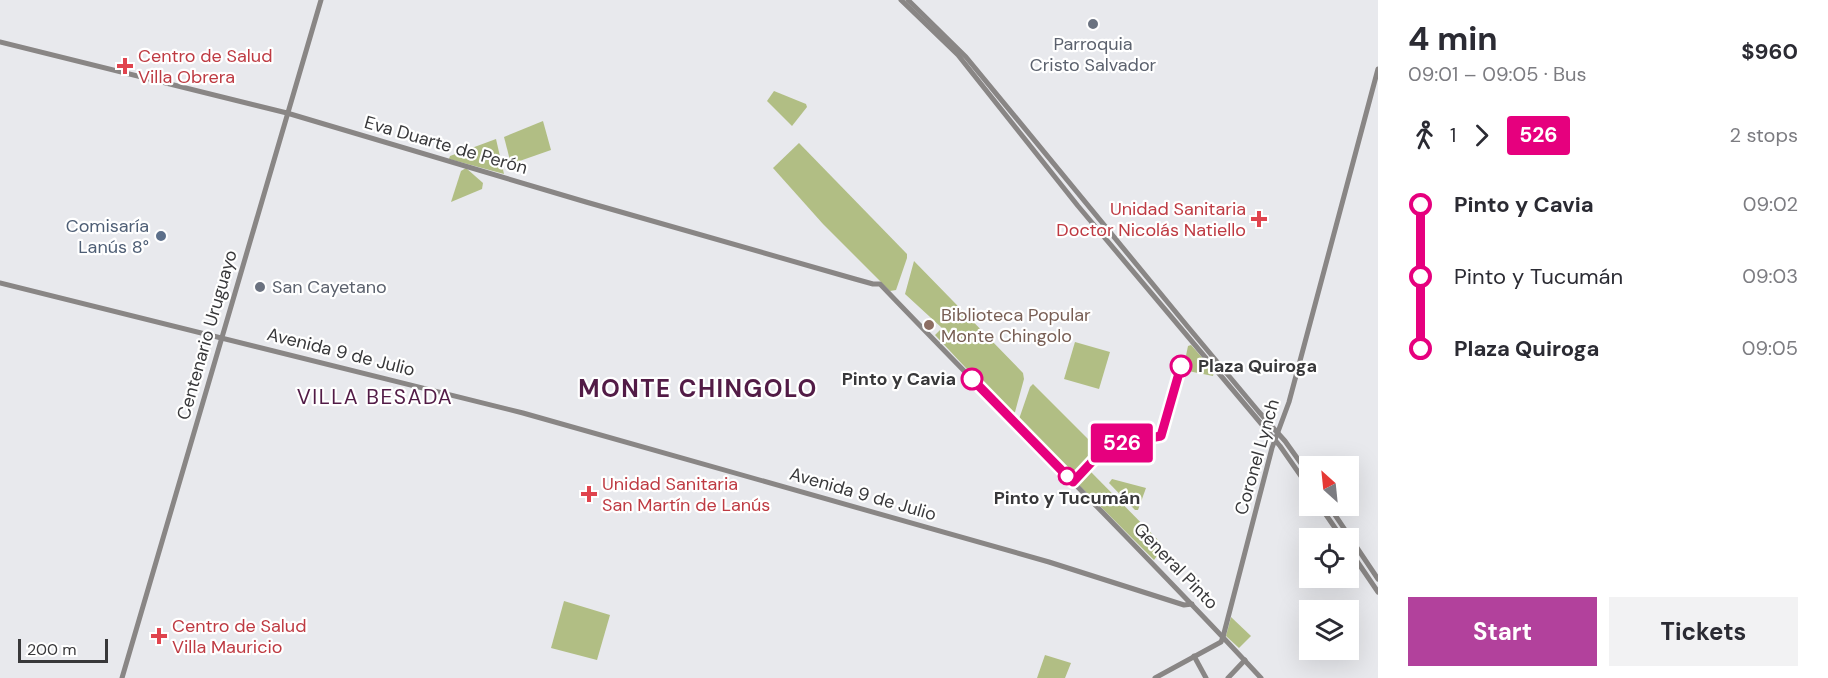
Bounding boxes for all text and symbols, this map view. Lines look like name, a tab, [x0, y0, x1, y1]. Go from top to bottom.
marker: Parroquia Cristo Salvador	[1086, 17, 1100, 31]
text: 4 min	[1408, 17, 1498, 60]
place label: Parroquia Cristo Salvador	[1030, 32, 1157, 77]
text: $960	[1741, 37, 1798, 66]
place label: Centro de Salud Villa Obrera	[138, 44, 272, 89]
marker: Centro de Salud Villa Obrera	[116, 57, 134, 75]
text: 09:01 – 09:05 · Bus	[1408, 61, 1587, 87]
street label: Eva Duarte de Perón	[362, 110, 530, 180]
icon: walk	[1408, 119, 1441, 152]
icon: forward	[1465, 119, 1498, 152]
text: 526	[1519, 121, 1558, 149]
text: 1	[1450, 122, 1456, 148]
text: 2 stops	[1730, 122, 1798, 148]
text: Pinto y Cavia	[1454, 190, 1594, 219]
text: 09:02	[1743, 191, 1798, 217]
place label: Unidad Sanitaria Doctor Nicolás Natiello	[1056, 197, 1246, 242]
marker: Unidad Sanitaria Doctor Nicolás Natiello	[1250, 210, 1268, 228]
place label: Comisaría Lanús 8°	[66, 214, 149, 259]
marker: Comisaría Lanús 8°	[154, 229, 168, 243]
street label: Centenario Uruguayo	[171, 247, 243, 423]
text: Pinto y Tucumán	[1454, 262, 1623, 291]
text: 09:03	[1742, 263, 1798, 289]
place label: San Cayetano	[272, 275, 387, 299]
marker: San Cayetano	[253, 280, 267, 294]
place label: Biblioteca Popular Monte Chingolo	[941, 303, 1091, 348]
marker: Biblioteca Popular Monte Chingolo	[922, 318, 936, 332]
street label: Avenida 9 de Julio	[265, 322, 417, 382]
text: Plaza Quiroga	[1454, 334, 1600, 363]
text: 09:05	[1742, 335, 1798, 361]
place label: Plaza Quiroga	[1198, 354, 1317, 378]
marker: Plaza Quiroga	[1170, 355, 1192, 377]
place label: Pinto y Cavia	[842, 367, 956, 391]
marker: Pinto y Cavia	[961, 368, 983, 390]
district label: MONTE CHINGOLO	[578, 373, 818, 404]
district label: VILLA BESADA	[297, 383, 453, 411]
street label: Coronel Lynch	[1229, 396, 1285, 518]
line badge: 526	[1088, 424, 1156, 462]
text: 526	[1103, 429, 1141, 457]
north arrow	[1299, 456, 1359, 516]
map controls	[1299, 456, 1359, 660]
street label: Avenida 9 de Julio	[787, 462, 939, 526]
marker: Pinto y Tucumán	[1058, 467, 1076, 485]
place label: Unidad Sanitaria San Martín de Lanús	[602, 472, 770, 517]
marker: Unidad Sanitaria San Martín de Lanús	[580, 485, 598, 503]
place label: Pinto y Tucumán	[994, 486, 1140, 510]
street label: General Pinto	[1128, 517, 1224, 615]
button: locate	[1299, 528, 1359, 588]
button: Start	[1408, 597, 1597, 666]
button: Tickets	[1609, 597, 1798, 666]
button: layers	[1299, 600, 1359, 660]
place label: Centro de Salud Villa Mauricio	[172, 614, 306, 659]
marker: Centro de Salud Villa Mauricio	[150, 627, 168, 645]
scale bar	[18, 636, 108, 664]
text: 200 m	[27, 639, 76, 660]

